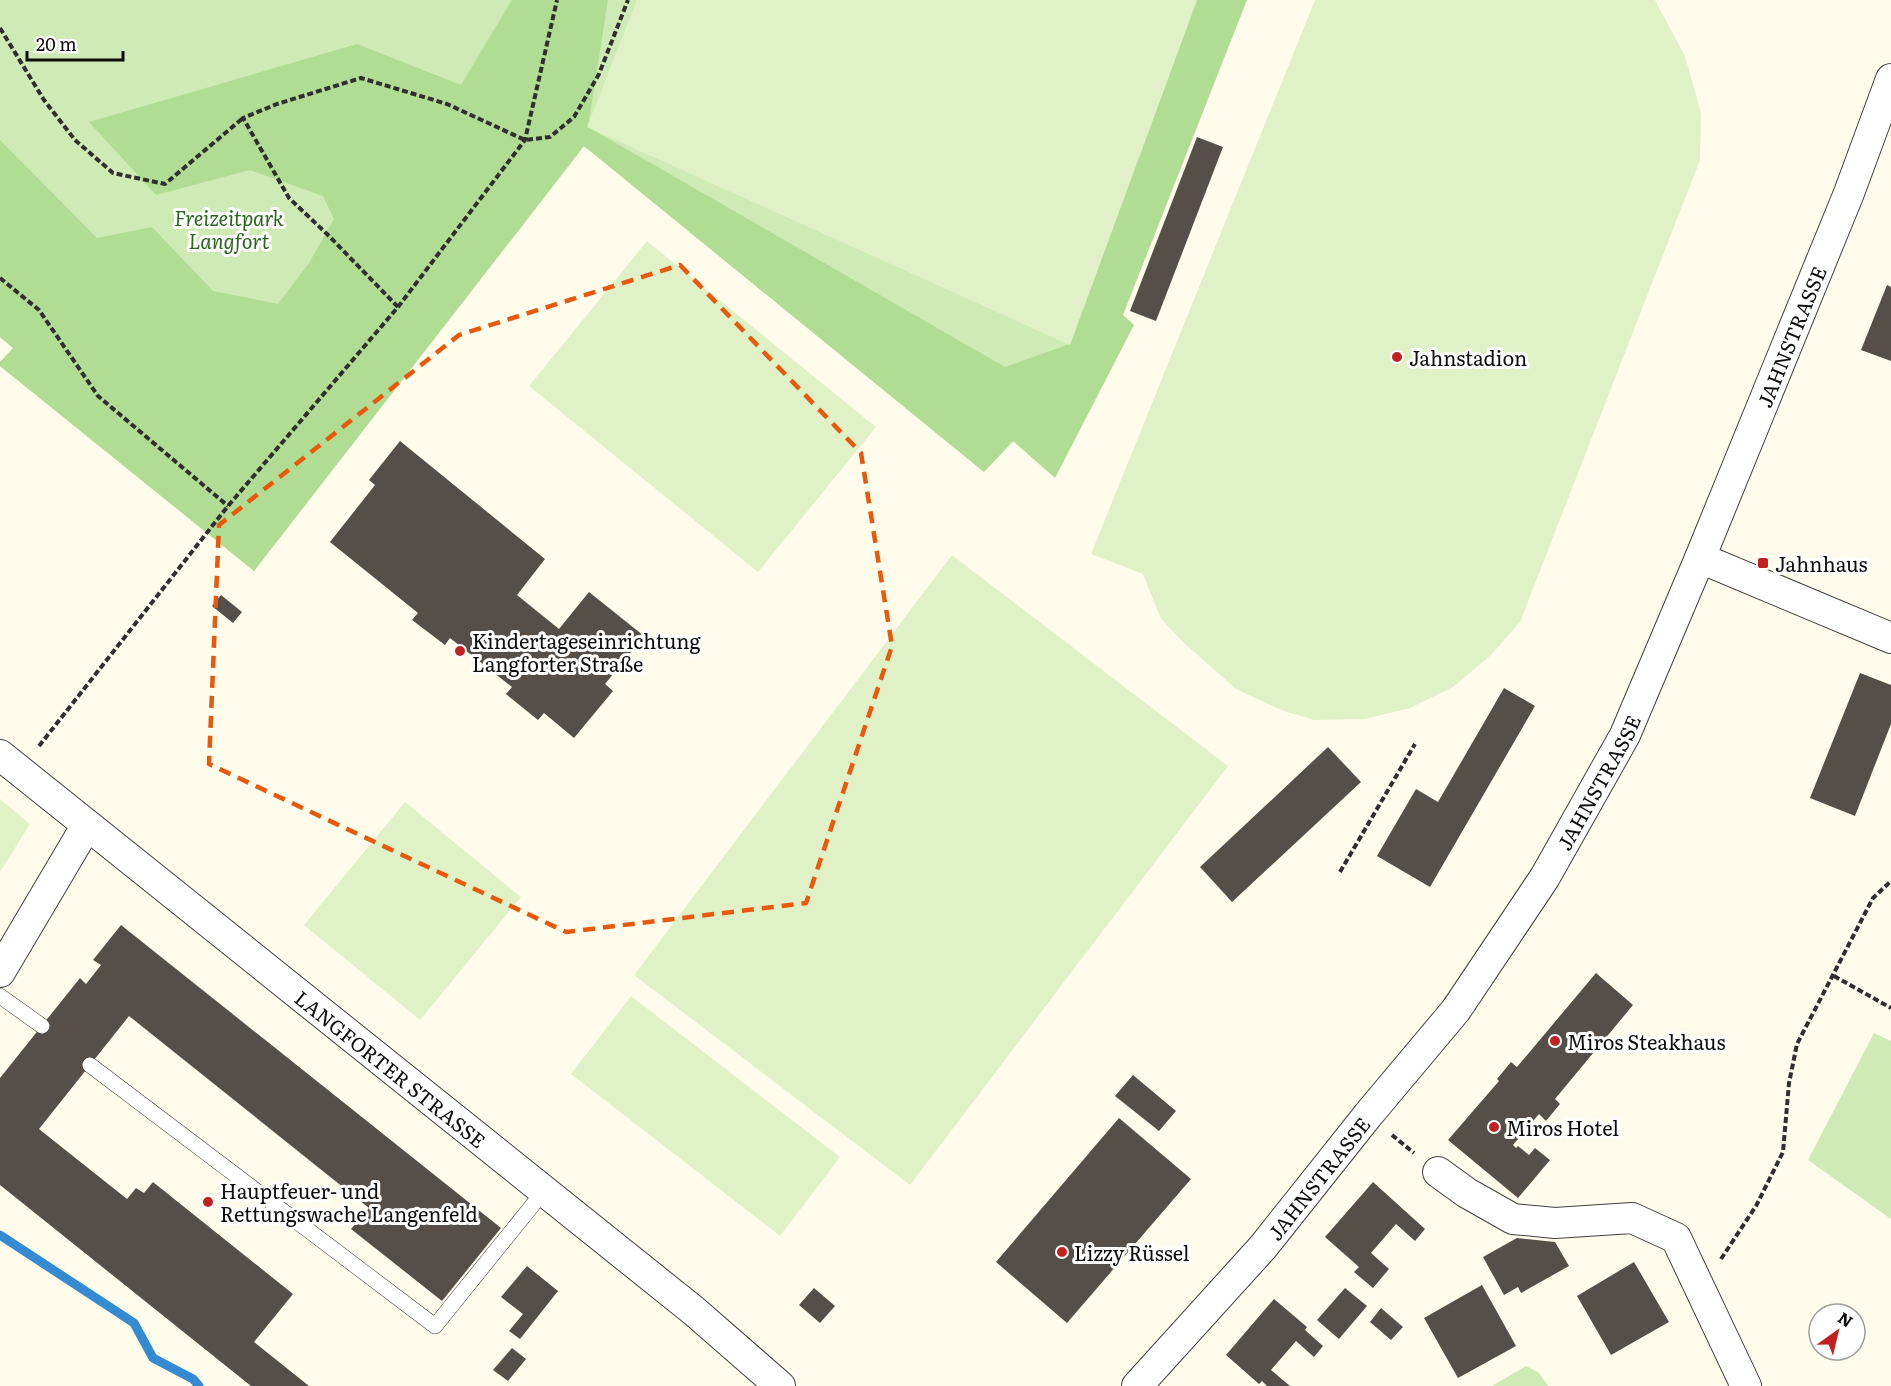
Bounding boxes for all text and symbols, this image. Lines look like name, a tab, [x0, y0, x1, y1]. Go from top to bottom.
scale bar	[27, 24, 123, 62]
text: 20 m	[36, 30, 77, 57]
park label: Freizeitpark Langfort	[174, 202, 284, 255]
street label: JAHNSTRASSE	[1748, 261, 1833, 411]
place label: Jahnstadion	[1409, 342, 1527, 372]
marker: Jahnstadion	[1390, 350, 1404, 364]
place label: Jahnhaus	[1775, 548, 1868, 578]
marker: Jahnhaus	[1756, 556, 1770, 570]
place label: Kindertageseinrichtung Langforter Straße	[472, 625, 702, 678]
marker: Kindertageseinrichtung Langforter Straße	[453, 644, 467, 658]
street label: JAHNSTRASSE	[1548, 710, 1647, 855]
street label: LANGFORTER STRASSE	[289, 982, 493, 1154]
place label: Miros Steakhaus	[1567, 1026, 1726, 1056]
marker: Miros Steakhaus	[1548, 1034, 1562, 1048]
street label: JAHNSTRASSE	[1260, 1110, 1377, 1246]
place label: Miros Hotel	[1506, 1112, 1619, 1142]
marker: Miros Hotel	[1487, 1120, 1501, 1134]
place label: Hauptfeuer- und Rettungswache Langenfeld	[220, 1175, 478, 1228]
marker: Hauptfeuer- und Rettungswache Langenfeld	[201, 1195, 215, 1209]
place label: Lizzy Rüssel	[1074, 1237, 1190, 1267]
marker: Lizzy Rüssel	[1055, 1245, 1069, 1259]
north arrow	[1807, 1302, 1867, 1362]
text: N	[1834, 1305, 1858, 1332]

